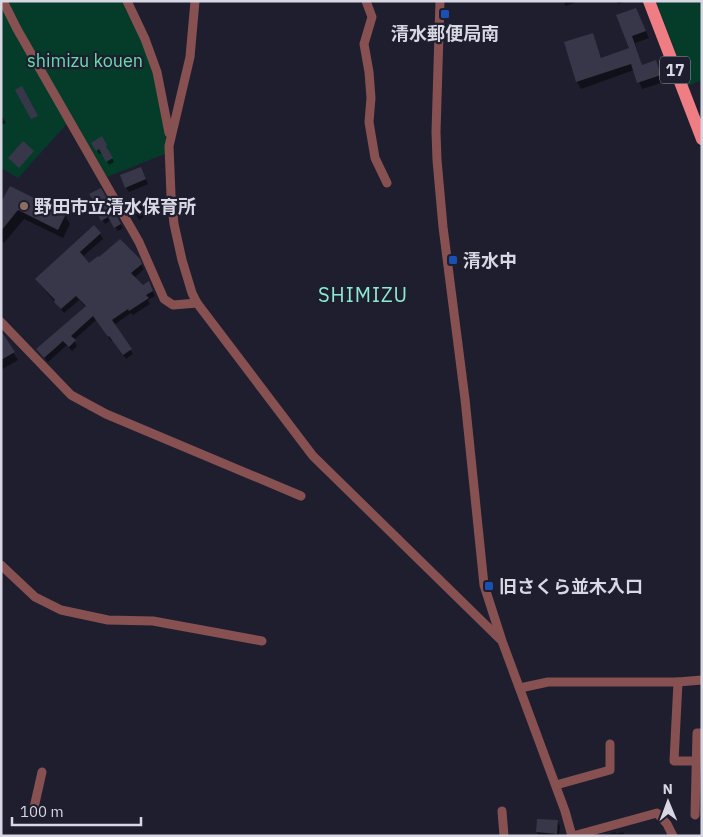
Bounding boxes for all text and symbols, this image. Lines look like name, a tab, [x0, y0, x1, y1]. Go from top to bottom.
marker: 清水郵便局南	[439, 8, 451, 20]
place label: 清水郵便局南	[391, 22, 499, 45]
park label: shimizu kouen	[27, 49, 143, 72]
road number: 17	[660, 56, 690, 84]
place label: 野田市立清水保育所	[34, 195, 196, 218]
marker: 野田市立清水保育所	[18, 200, 30, 212]
place label: 清水中	[463, 249, 517, 272]
marker: 清水中	[447, 254, 459, 266]
district label: SHIMIZU	[318, 281, 408, 308]
place label: 旧さくら並木入口	[499, 575, 643, 598]
marker: 旧さくら並木入口	[483, 580, 495, 592]
north arrow	[643, 777, 693, 827]
text: N	[663, 780, 673, 798]
scale bar	[12, 794, 141, 826]
text: 100 m	[20, 802, 64, 821]

